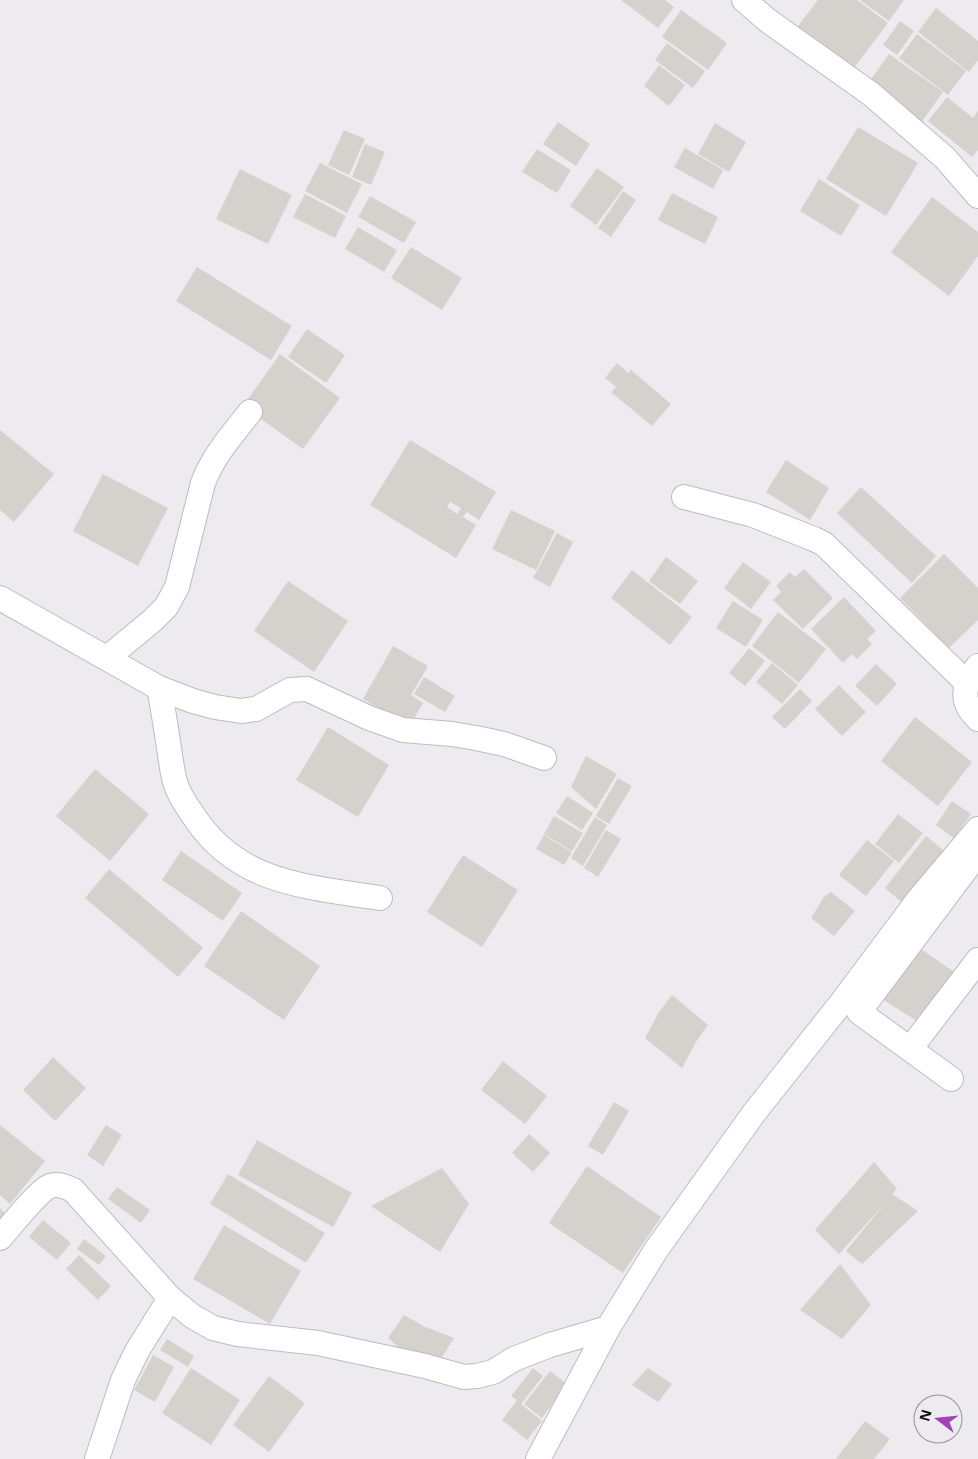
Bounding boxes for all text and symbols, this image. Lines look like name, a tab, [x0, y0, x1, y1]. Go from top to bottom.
north arrow	[913, 1394, 963, 1444]
text: N	[914, 1407, 936, 1423]

